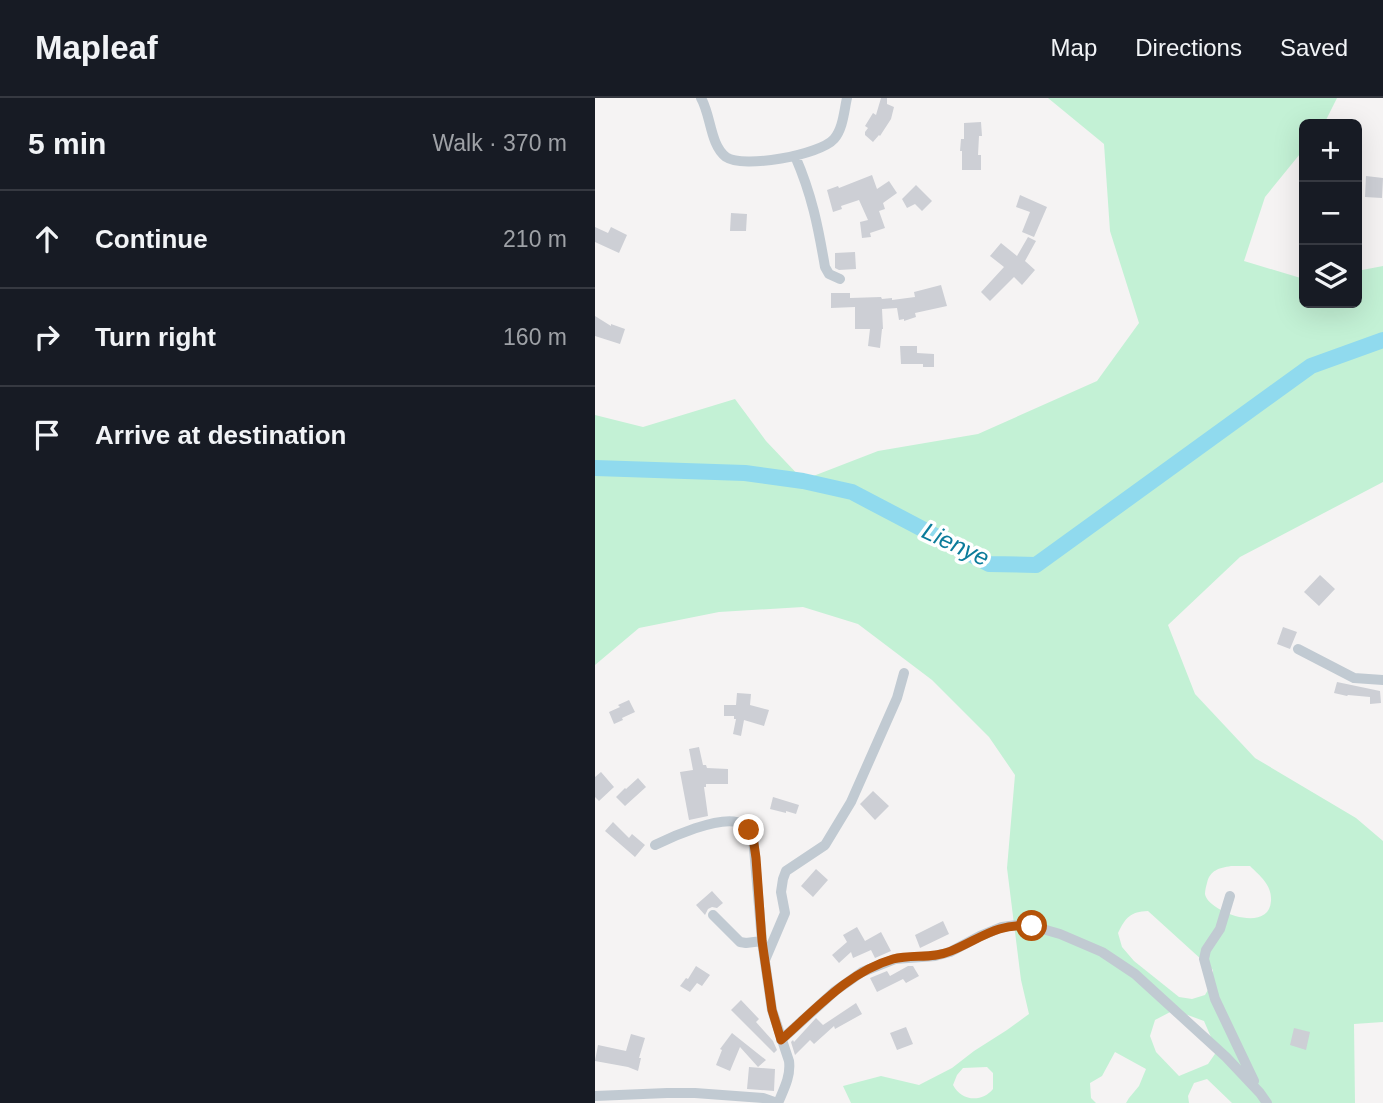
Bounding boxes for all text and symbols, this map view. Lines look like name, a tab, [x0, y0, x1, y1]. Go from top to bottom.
text: Mapleaf	[35, 29, 158, 66]
text: Map	[1051, 34, 1097, 61]
text: Directions	[1135, 34, 1242, 61]
text: Saved	[1280, 34, 1348, 61]
map controls	[1299, 119, 1362, 308]
button: +	[1299, 119, 1362, 182]
text: 5 min	[28, 127, 106, 160]
text: Walk · 370 m	[432, 130, 567, 156]
button: −	[1299, 182, 1362, 245]
icon: ahead	[28, 220, 66, 258]
text: Continue	[95, 224, 208, 254]
text: 210 m	[503, 226, 567, 252]
button: layers	[1299, 245, 1362, 308]
icon: right	[28, 318, 66, 356]
text: Turn right	[95, 322, 216, 352]
text: 160 m	[503, 324, 567, 350]
icon: arrive	[28, 416, 66, 454]
text: Arrive at destination	[95, 420, 346, 450]
water label: Lienye	[918, 517, 994, 571]
route end	[733, 814, 764, 845]
route start	[1016, 910, 1047, 941]

